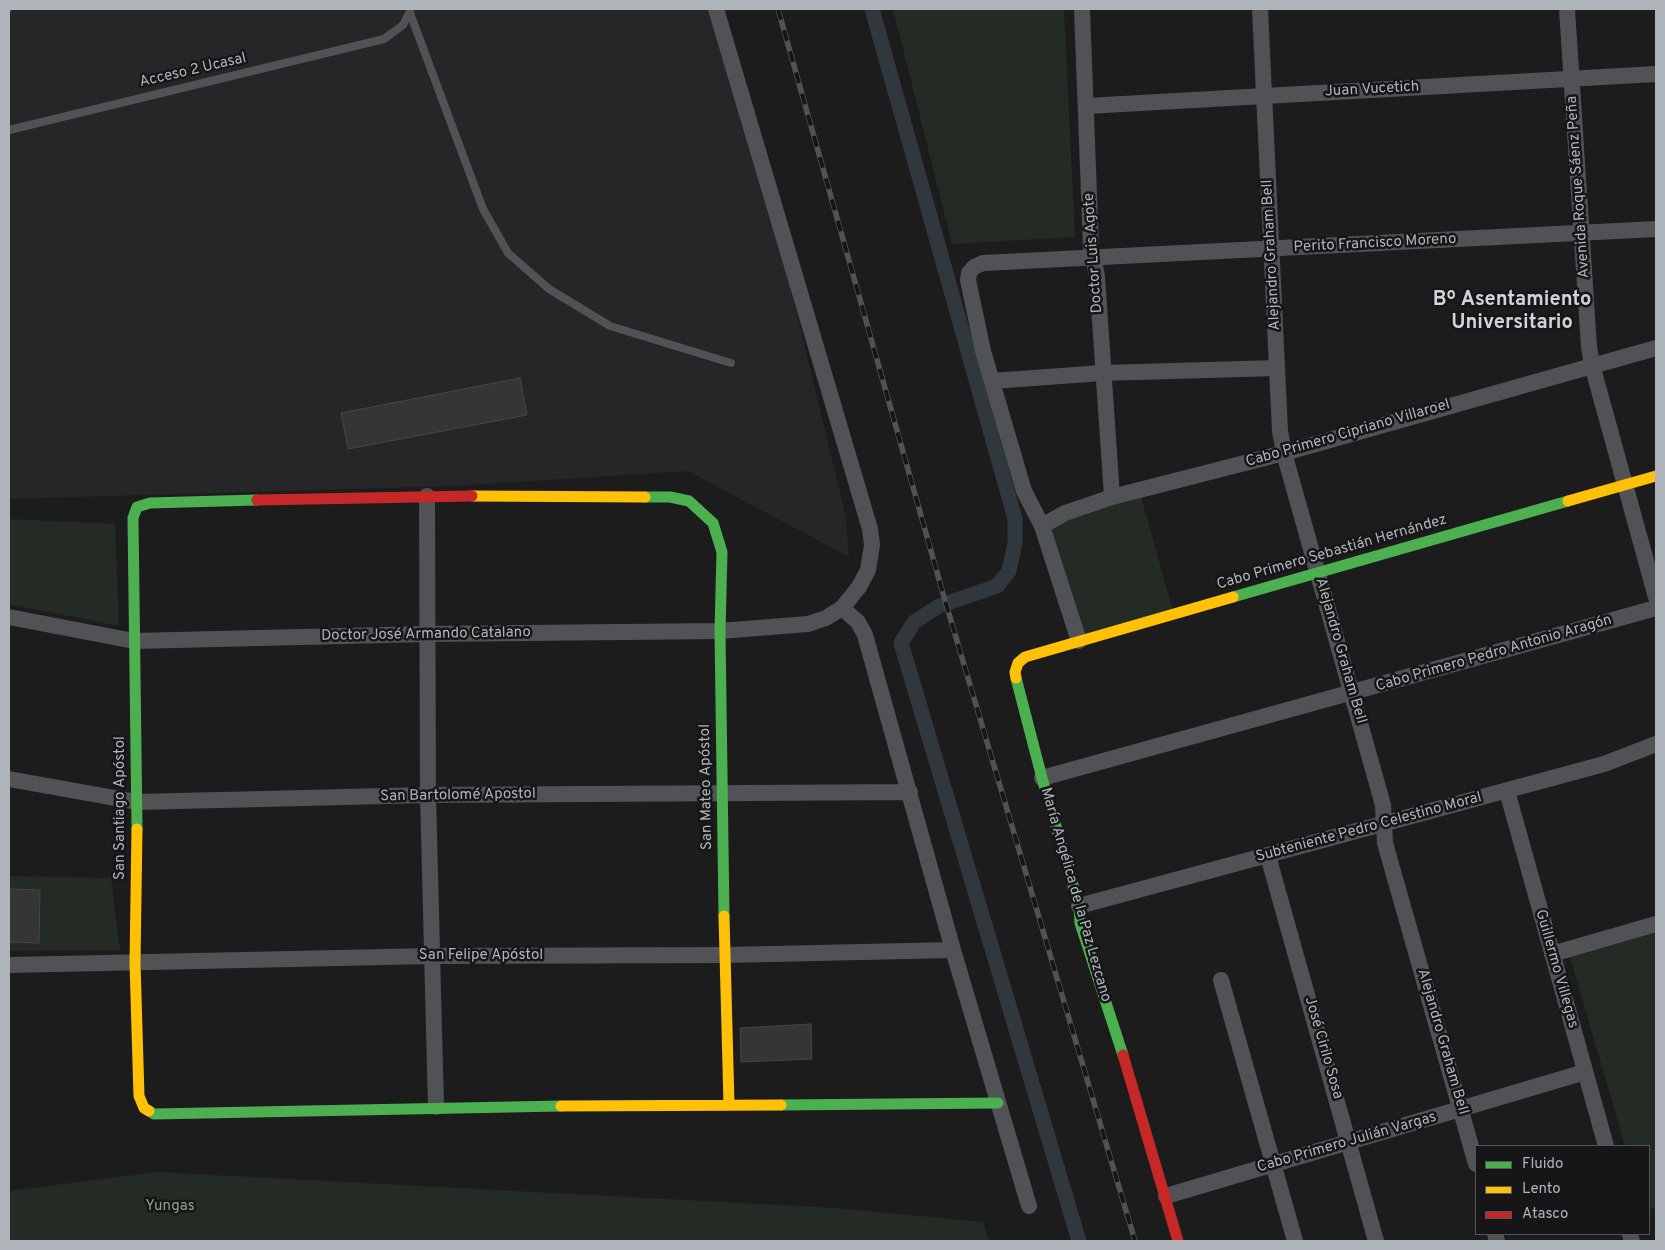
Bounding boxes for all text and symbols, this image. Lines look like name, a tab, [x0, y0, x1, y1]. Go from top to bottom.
street label: Acceso 2 Ucasal	[138, 50, 248, 92]
street label: Juan Vucetich	[1324, 79, 1420, 101]
street label: Avenida Roque Sáenz Peña	[1564, 95, 1594, 279]
street label: Alejandro Graham Bell	[1259, 179, 1285, 331]
street label: Doctor Luis Agote	[1081, 192, 1107, 314]
street label: Perito Francisco Moreno	[1293, 231, 1457, 257]
district label: Bº Asentamiento Universitario	[1433, 289, 1591, 336]
street label: Cabo Primero Cipriano Villaroel	[1244, 396, 1452, 472]
street label: Cabo Primero Sebastián Hernández	[1215, 511, 1449, 595]
street label: Alejandro Graham Bell	[1311, 576, 1369, 726]
street label: Cabo Primero Pedro Antonio Aragón	[1374, 612, 1614, 696]
street label: Doctor José Armando Catalano	[321, 624, 531, 646]
street label: San Mateo Apóstol	[697, 724, 717, 850]
street label: San Santiago Apóstol	[112, 736, 130, 880]
street label: San Bartolomé Apostol	[380, 786, 536, 806]
street label: María Angélica de la Paz Lezcano	[1036, 786, 1114, 1004]
street label: Subteniente Pedro Celestino Moral	[1254, 789, 1484, 867]
street label: Guillermo Villegas	[1530, 908, 1582, 1030]
street label: San Felipe Apóstol	[419, 947, 543, 965]
street label: Alejandro Graham Bell	[1413, 967, 1471, 1117]
street label: José Cirilo Sosa	[1300, 995, 1346, 1101]
street label: Cabo Primero Julián Vargas	[1255, 1109, 1439, 1177]
legend	[1475, 1145, 1650, 1235]
text: Fluido	[1522, 1155, 1563, 1174]
text: Lento	[1522, 1180, 1561, 1199]
park label: Yungas	[145, 1198, 195, 1216]
text: Atasco	[1522, 1205, 1568, 1224]

